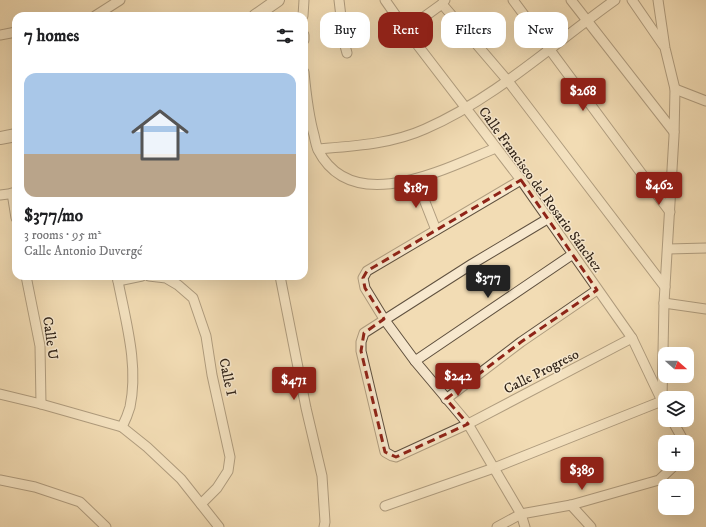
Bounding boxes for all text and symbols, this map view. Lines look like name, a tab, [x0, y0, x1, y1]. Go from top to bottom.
chip: Buy	[320, 12, 370, 48]
chip: Rent	[378, 12, 433, 48]
chip: Filters	[441, 12, 506, 48]
chip: New	[514, 12, 568, 48]
text: 7 homes	[24, 25, 79, 47]
icon: filters	[274, 25, 296, 47]
pin: $268	[559, 78, 607, 112]
text: $268	[570, 83, 596, 99]
icon: home	[124, 99, 196, 171]
street label: Calle Francisco del Rosario Sánchez	[474, 103, 606, 276]
pin: $462	[635, 172, 683, 206]
pin: $187	[392, 175, 440, 209]
text: $462	[645, 177, 673, 193]
text: $187	[403, 180, 429, 196]
text: $377/mo	[24, 205, 83, 227]
text: 3 rooms · 95 m²	[24, 227, 101, 243]
text: Calle Antonio Duvergé	[24, 243, 142, 259]
pin: $377	[464, 265, 512, 299]
text: $377	[475, 270, 501, 286]
street label: Calle U	[38, 315, 62, 361]
street label: Calle Progreso	[501, 345, 582, 398]
north arrow	[658, 347, 694, 383]
map controls	[658, 347, 694, 515]
street label: Calle I	[214, 357, 240, 398]
pin: $242	[434, 363, 482, 397]
pin: $471	[270, 367, 318, 401]
text: $242	[444, 368, 472, 384]
text: $471	[281, 372, 307, 388]
button: layers	[658, 391, 694, 427]
button: +	[658, 435, 694, 471]
pin: $389	[558, 457, 606, 491]
text: $389	[570, 462, 594, 478]
button: −	[658, 479, 694, 515]

